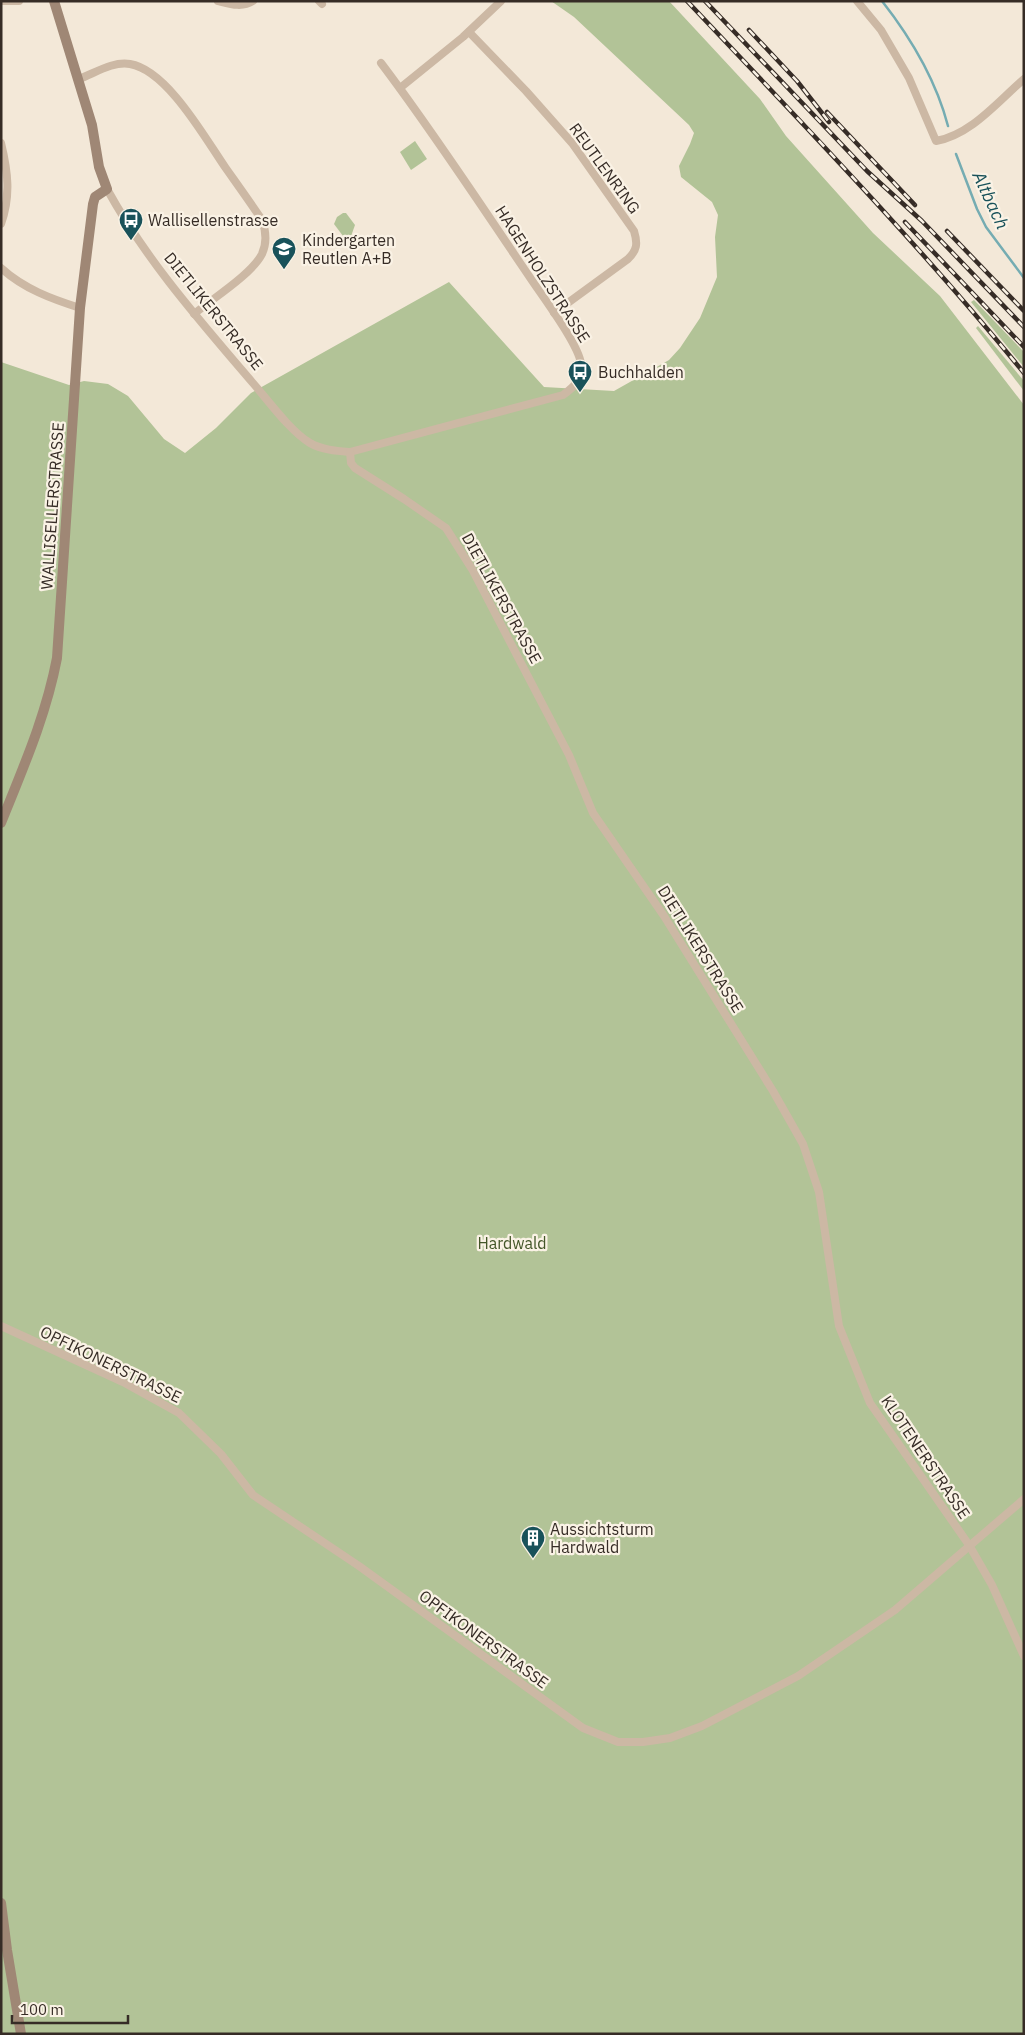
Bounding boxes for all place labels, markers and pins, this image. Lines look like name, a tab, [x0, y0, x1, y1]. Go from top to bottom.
bus stop icon: Wallisellenstrasse	[118, 207, 144, 241]
place label: Wallisellenstrasse	[148, 210, 278, 230]
place label: Kindergarten Reutlen A+B	[302, 230, 395, 268]
school or university icon: Kindergarten Reutlen A+B	[271, 236, 297, 270]
bus stop icon: Buchhalden	[567, 359, 593, 393]
place label: Buchhalden	[598, 362, 684, 382]
place label: Aussichtsturm Hardwald	[550, 1519, 654, 1557]
building icon: Aussichtsturm Hardwald	[520, 1525, 546, 1559]

